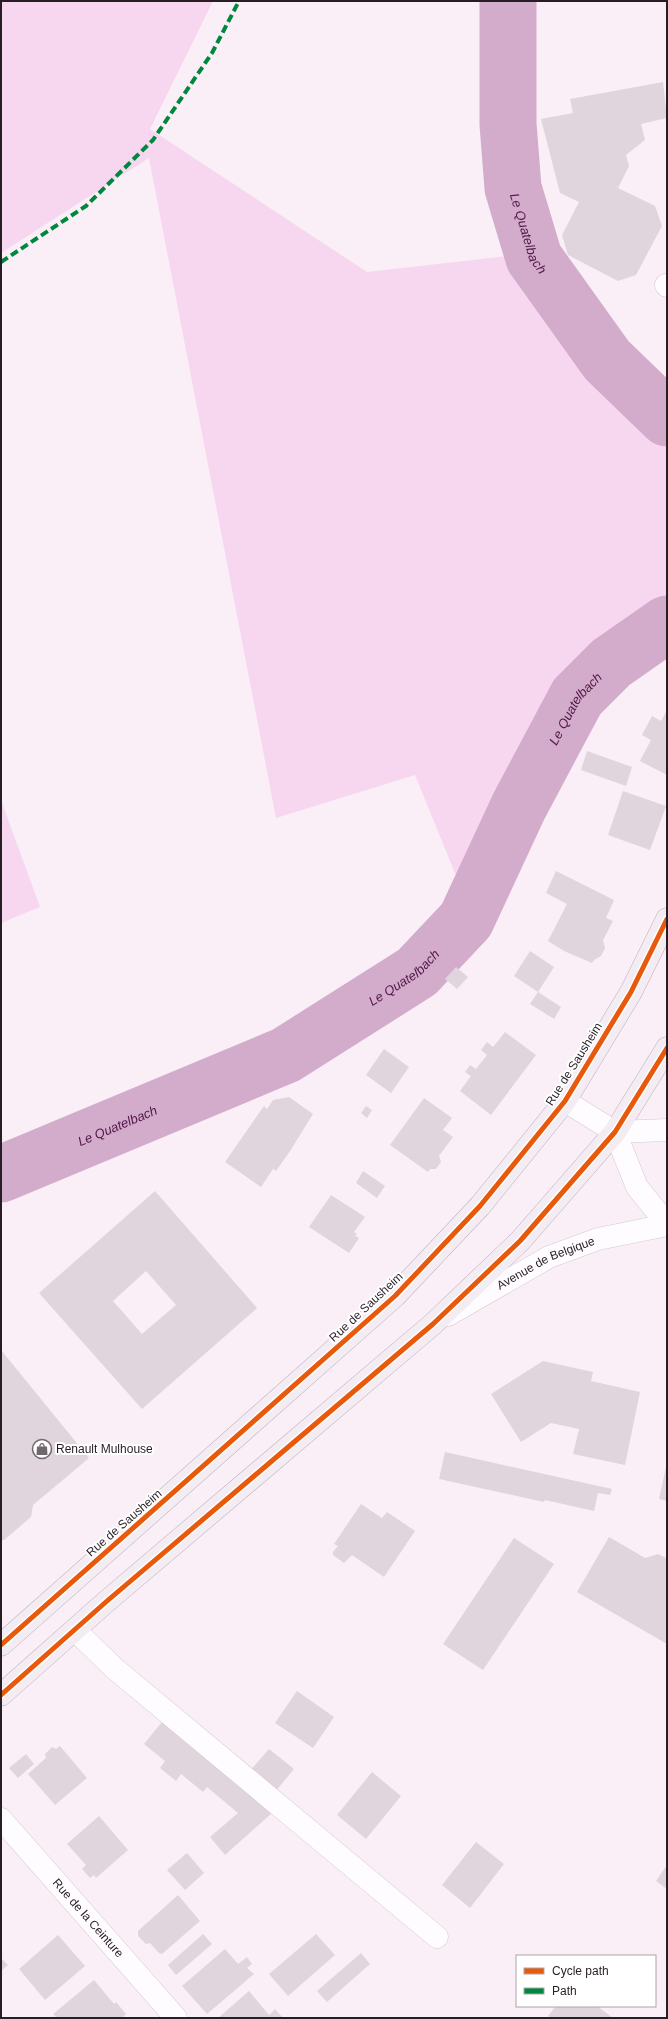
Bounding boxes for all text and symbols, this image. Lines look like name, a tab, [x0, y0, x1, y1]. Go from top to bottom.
water label: Le Quatelbach	[507, 191, 550, 277]
water label: Le Quatelbach	[546, 670, 605, 747]
water label: Le Quatelbach	[366, 947, 442, 1009]
street label: Rue de Sausheim	[543, 1020, 605, 1108]
water label: Le Quatelbach	[76, 1103, 159, 1149]
street label: Avenue de Belgique	[494, 1234, 597, 1293]
street label: Rue de Sausheim	[326, 1269, 406, 1345]
shop icon: Renault Mulhouse	[31, 1438, 53, 1460]
place label: Renault Mulhouse	[56, 1442, 153, 1456]
street label: Rue de Sausheim	[83, 1486, 165, 1560]
street label: Rue de la Ceinture	[50, 1876, 127, 1961]
legend	[516, 1955, 656, 2007]
text: Cycle path	[552, 1964, 609, 1978]
text: Path	[552, 1984, 577, 1998]

